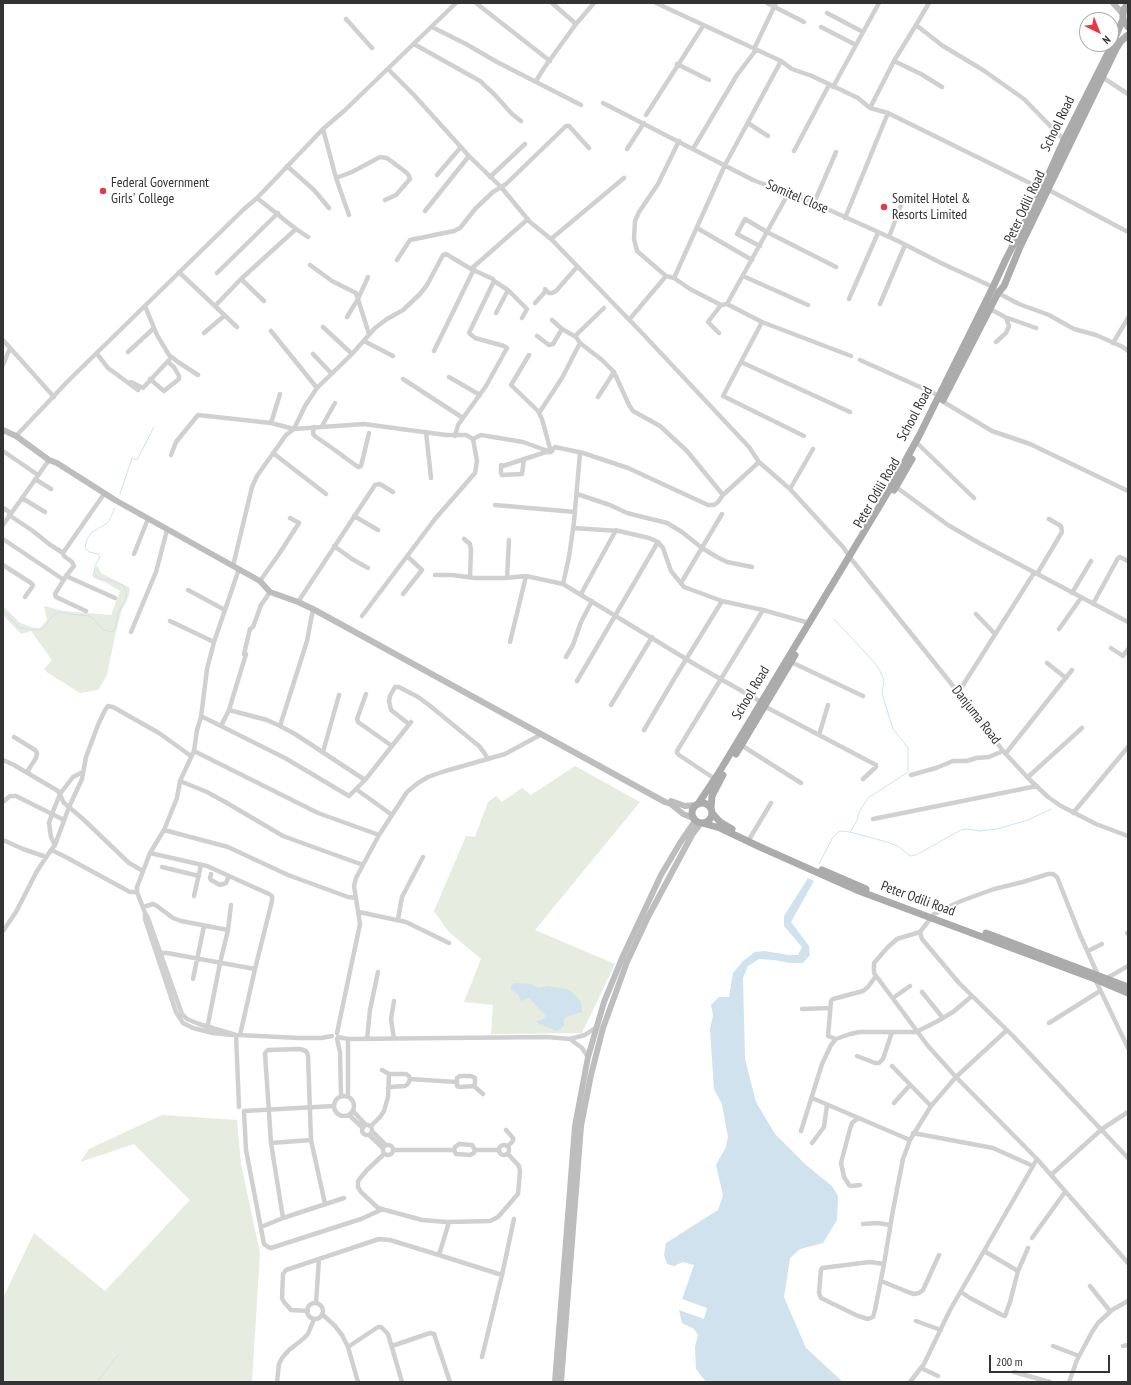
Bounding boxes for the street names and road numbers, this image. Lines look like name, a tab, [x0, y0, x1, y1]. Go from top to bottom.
street label: School Road	[1037, 94, 1079, 154]
street label: Peter Odili Road	[1001, 168, 1049, 246]
street label: Somitel Close	[763, 176, 831, 218]
street label: School Road	[894, 384, 936, 444]
street label: Peter Odili Road	[850, 455, 904, 531]
street label: School Road	[729, 663, 773, 723]
street label: Danjuma Road	[948, 682, 1004, 748]
street label: Peter Odili Road	[879, 878, 957, 920]

